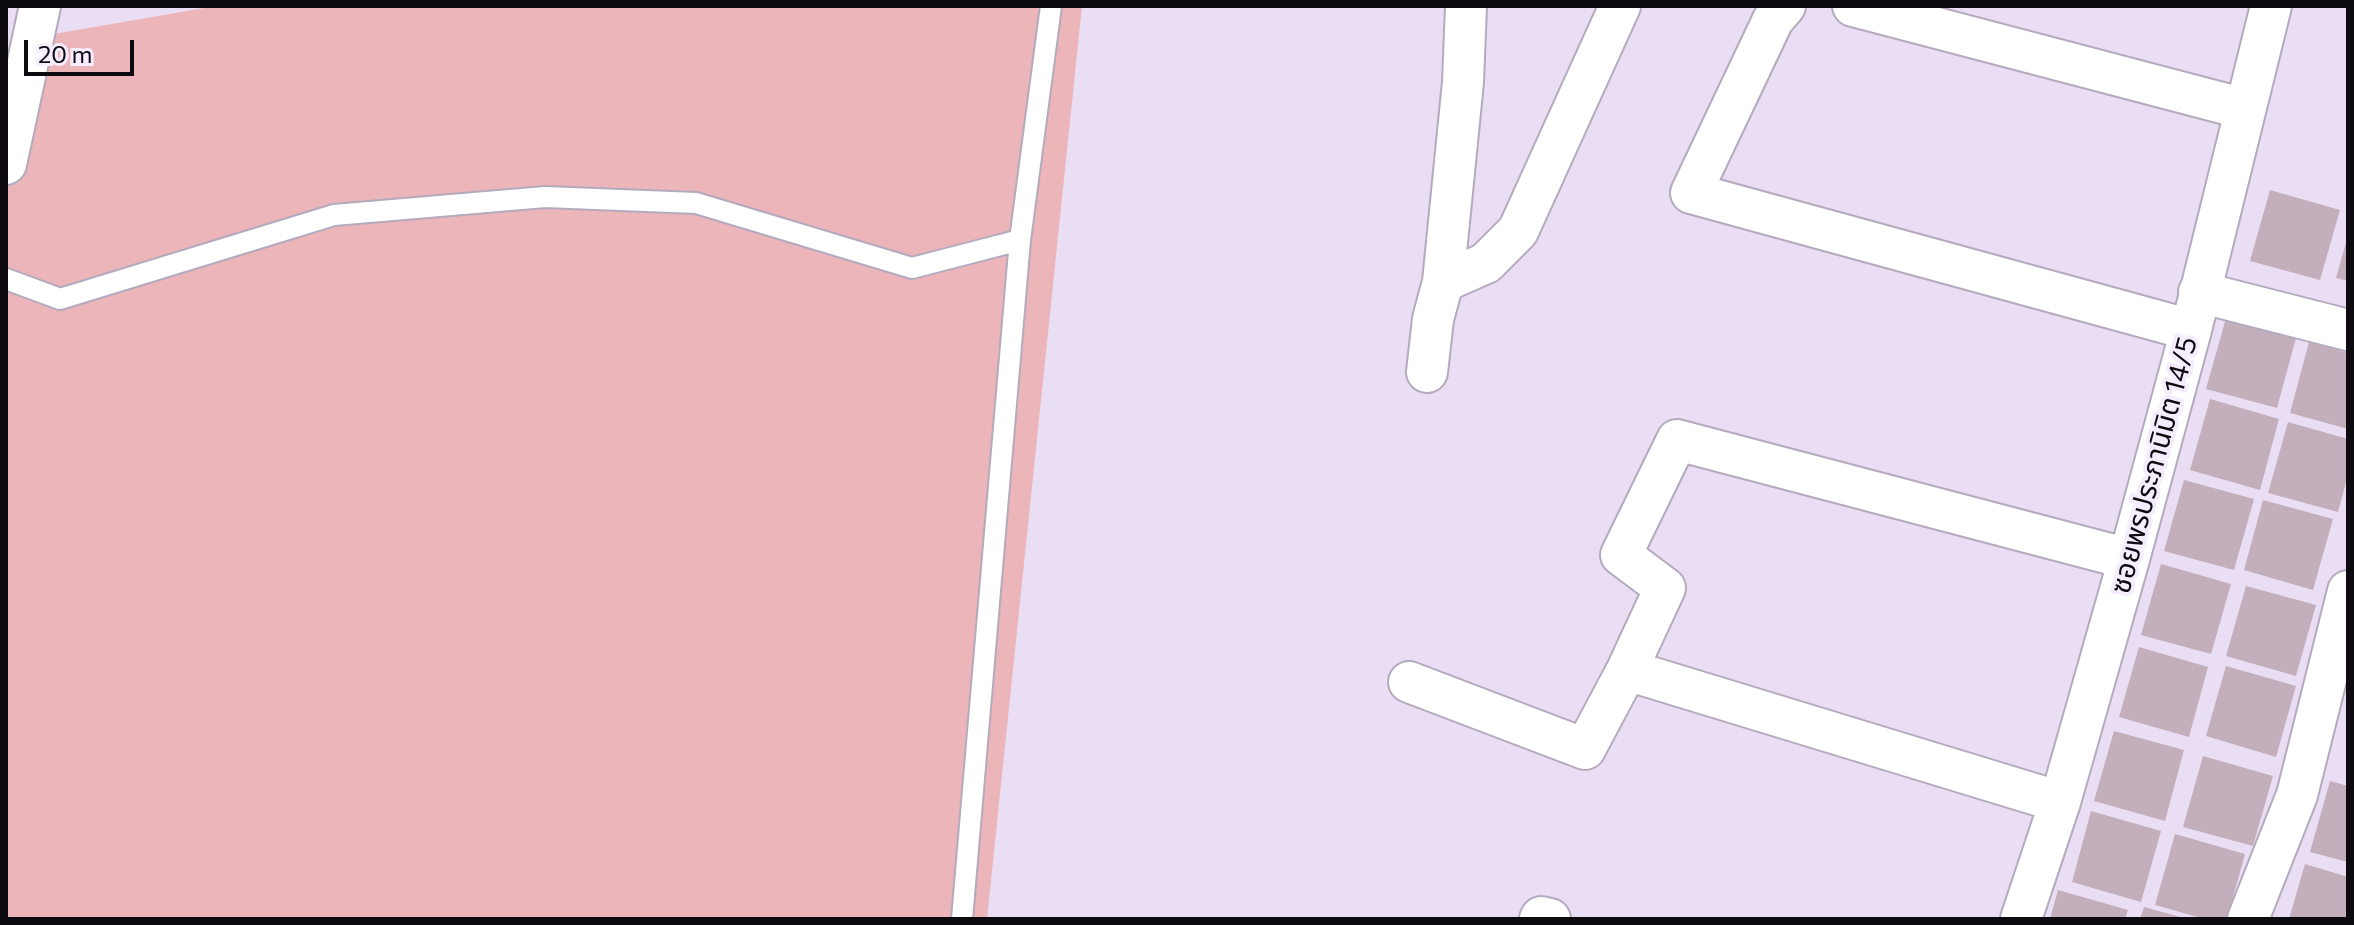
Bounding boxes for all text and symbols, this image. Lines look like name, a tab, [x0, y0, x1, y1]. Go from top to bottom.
scale bar	[28, 24, 138, 74]
text: 20 m	[38, 39, 92, 68]
street label: ซอยพรประภานิมิต 14/5	[2104, 333, 2204, 597]

